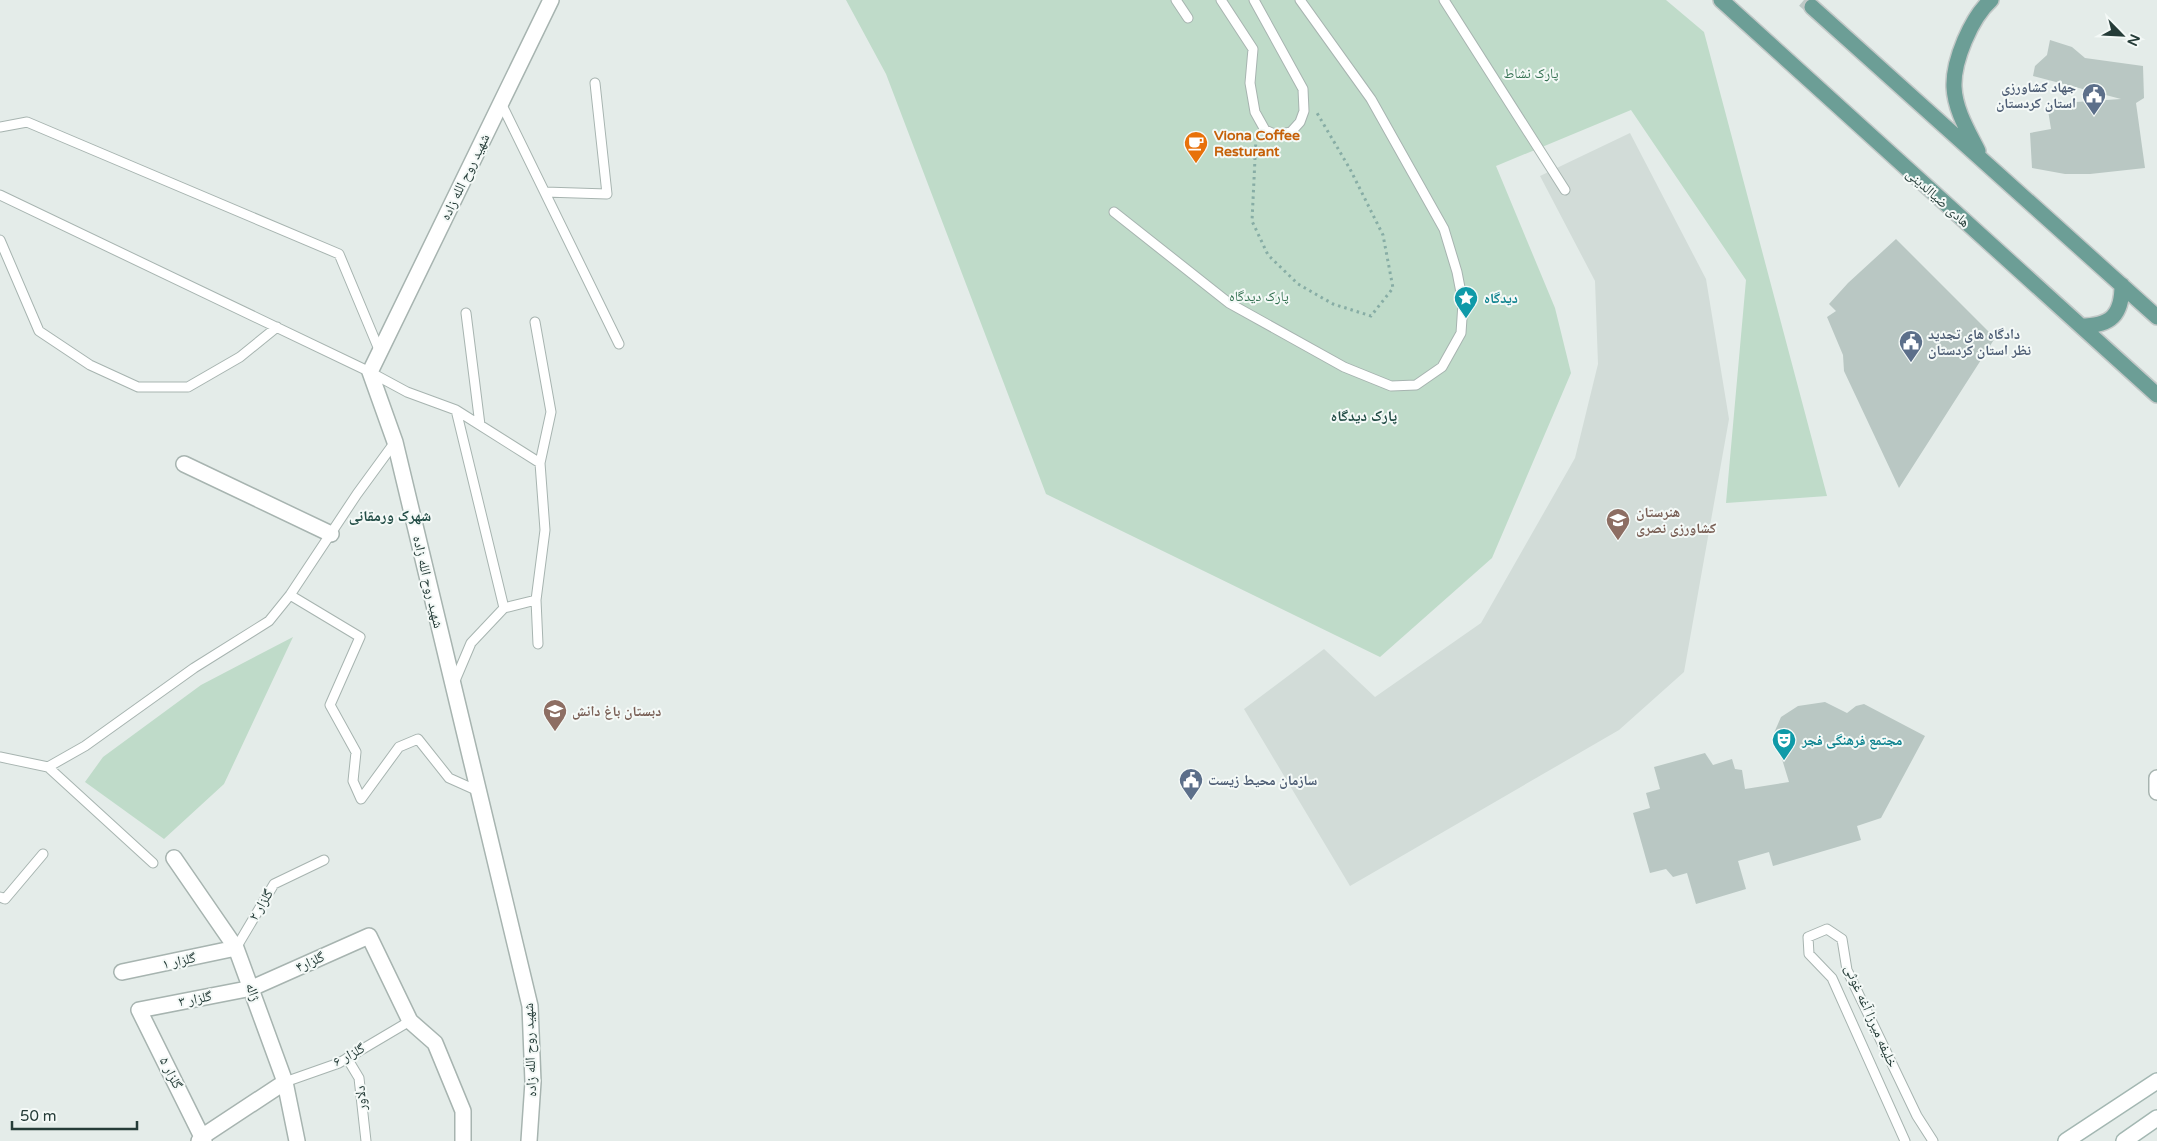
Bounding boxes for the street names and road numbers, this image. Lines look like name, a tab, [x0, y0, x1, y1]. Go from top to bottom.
street label: شهید روح الله زاده	[437, 131, 494, 224]
street label: هادی ضیاالدینی	[1903, 165, 1973, 231]
street label: شهید روح الله زاده	[408, 534, 447, 630]
street label: گلزار ۲	[245, 886, 277, 924]
street label: گلزار۴	[293, 948, 327, 976]
street label: گلزار ۱	[161, 949, 197, 973]
street label: خلیفه میرزا آغه غوثی	[1841, 962, 1901, 1070]
street label: ژاله	[242, 981, 264, 1003]
street label: گلزار ۳	[177, 987, 213, 1011]
street label: شهید روح الله زاده	[520, 1003, 541, 1097]
street label: گلزار ۶	[330, 1040, 368, 1070]
street label: گلزار ۵	[156, 1054, 186, 1092]
street label: دلاور	[351, 1085, 371, 1112]

